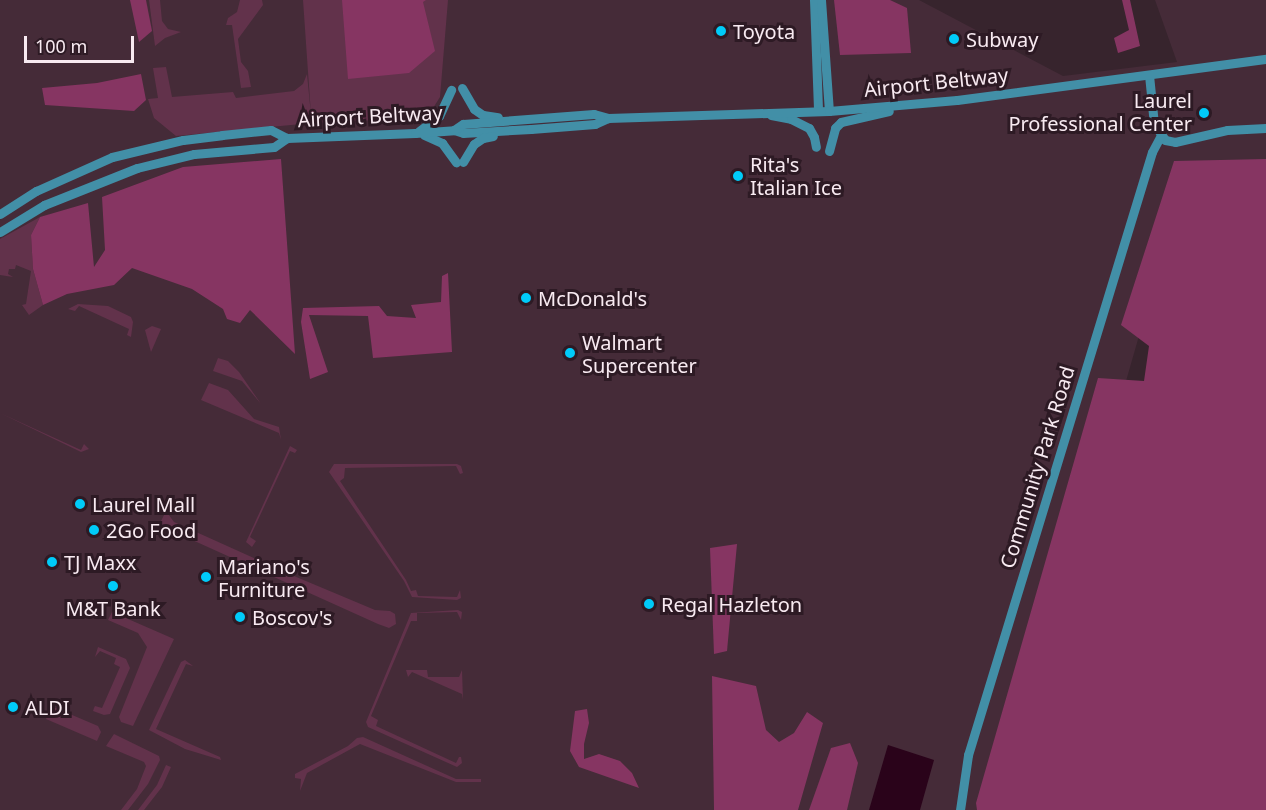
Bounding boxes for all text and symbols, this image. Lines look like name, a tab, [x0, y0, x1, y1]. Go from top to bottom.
place label: Toyota	[733, 19, 795, 43]
scale bar	[27, 24, 136, 62]
marker: Toyota	[714, 24, 728, 38]
place label: Subway	[966, 27, 1038, 51]
marker: Subway	[947, 32, 961, 46]
text: 100 m	[35, 34, 87, 58]
street label: Airport Beltway	[863, 62, 1009, 102]
place label: Laurel Professional Center	[1008, 89, 1192, 136]
street label: Airport Beltway	[297, 100, 443, 132]
marker: Laurel Professional Center	[1197, 106, 1211, 120]
place label: Rita's Italian Ice	[750, 152, 842, 199]
marker: Rita's Italian Ice	[731, 169, 745, 183]
place label: McDonald's	[538, 286, 647, 310]
marker: McDonald's	[519, 291, 533, 305]
place label: Walmart Supercenter	[582, 330, 697, 377]
marker: Walmart Supercenter	[563, 346, 577, 360]
street label: Community Park Road	[995, 363, 1079, 571]
place label: Laurel Mall	[92, 492, 195, 516]
marker: Laurel Mall	[73, 497, 87, 511]
place label: 2Go Food	[106, 518, 196, 542]
marker: 2Go Food	[87, 523, 101, 537]
place label: TJ Maxx	[64, 550, 136, 574]
place label: Mariano's Furniture	[218, 554, 310, 601]
marker: TJ Maxx	[45, 555, 59, 569]
marker: Mariano's Furniture	[199, 570, 213, 584]
marker: M&T Bank	[106, 579, 120, 593]
place label: Regal Hazleton	[661, 592, 802, 616]
place label: M&T Bank	[65, 596, 161, 620]
marker: Regal Hazleton	[642, 597, 656, 611]
place label: Boscov's	[252, 605, 332, 629]
marker: Boscov's	[233, 610, 247, 624]
place label: ALDI	[25, 695, 70, 719]
marker: ALDI	[6, 700, 20, 714]

